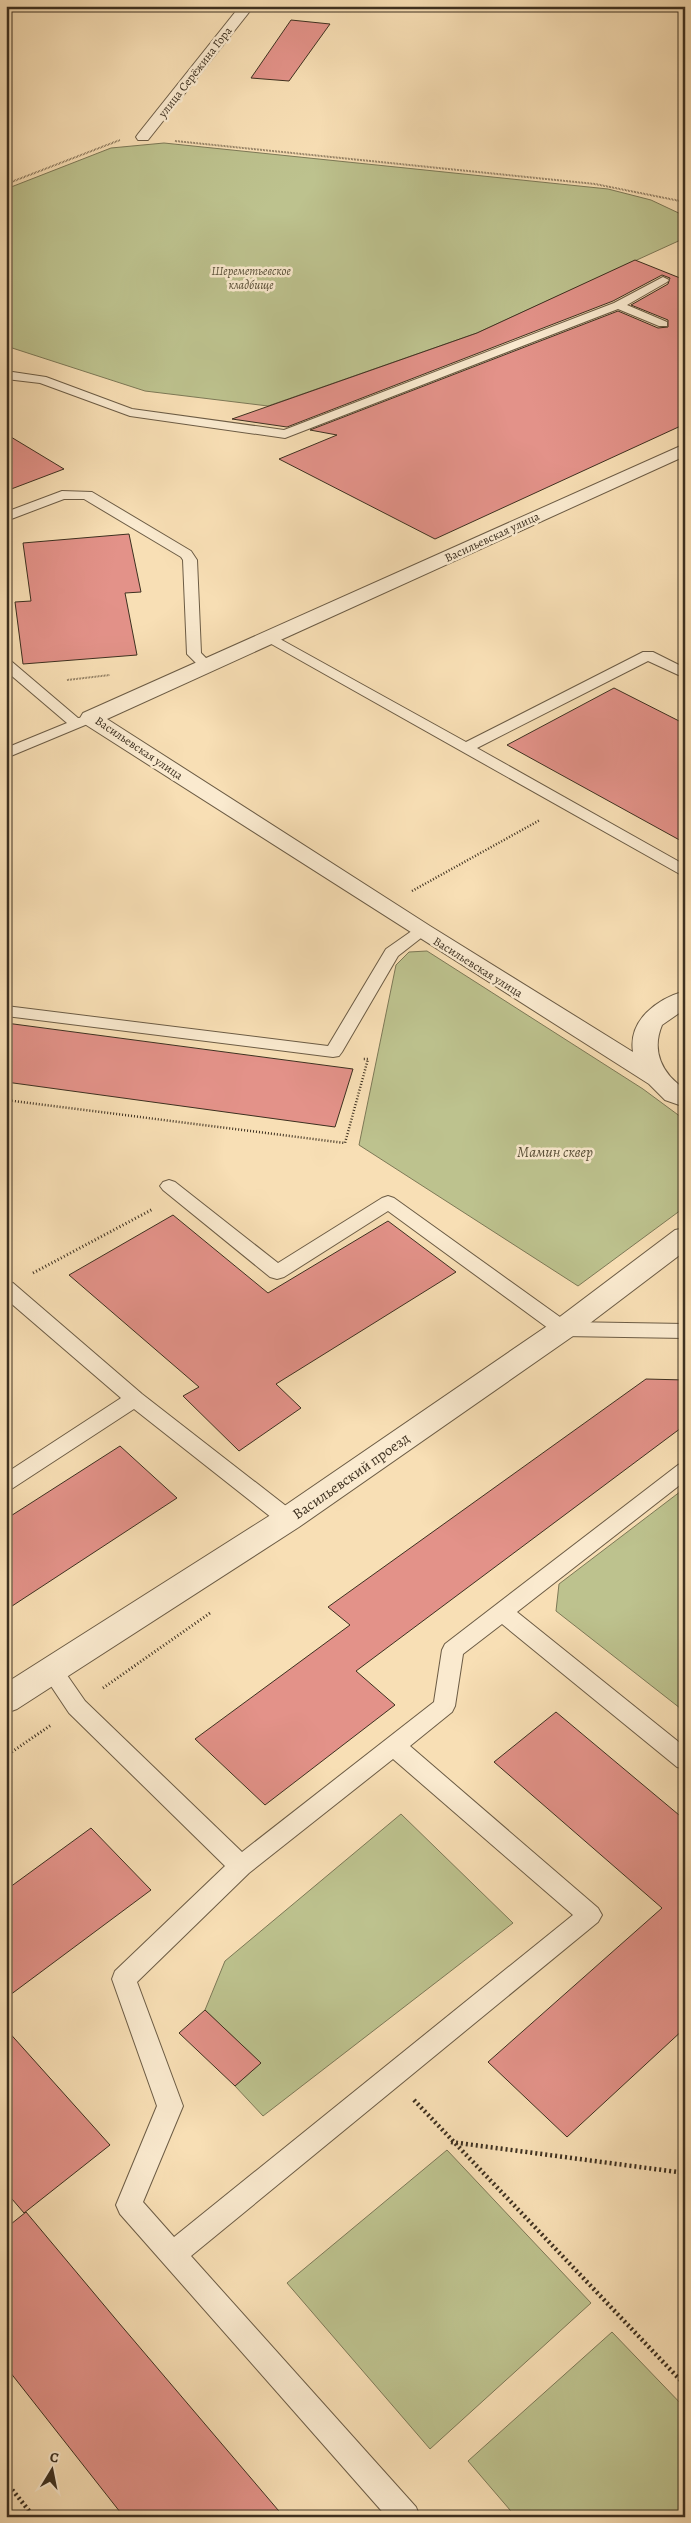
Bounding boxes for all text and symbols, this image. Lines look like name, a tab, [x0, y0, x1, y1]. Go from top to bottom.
street label: улица Серёжина Гора	[154, 23, 236, 122]
park label: Шереметьевское кладбище	[211, 263, 291, 293]
street label: Васильевская улица	[442, 508, 542, 566]
street label: Васильевская улица	[92, 713, 186, 784]
street label: Васильевская улица	[430, 933, 526, 1001]
park label: Мамин сквер	[517, 1142, 593, 1162]
street label: Васильевский проезд	[288, 1428, 414, 1524]
north arrow	[28, 2446, 78, 2496]
text: С	[48, 2448, 60, 2468]

